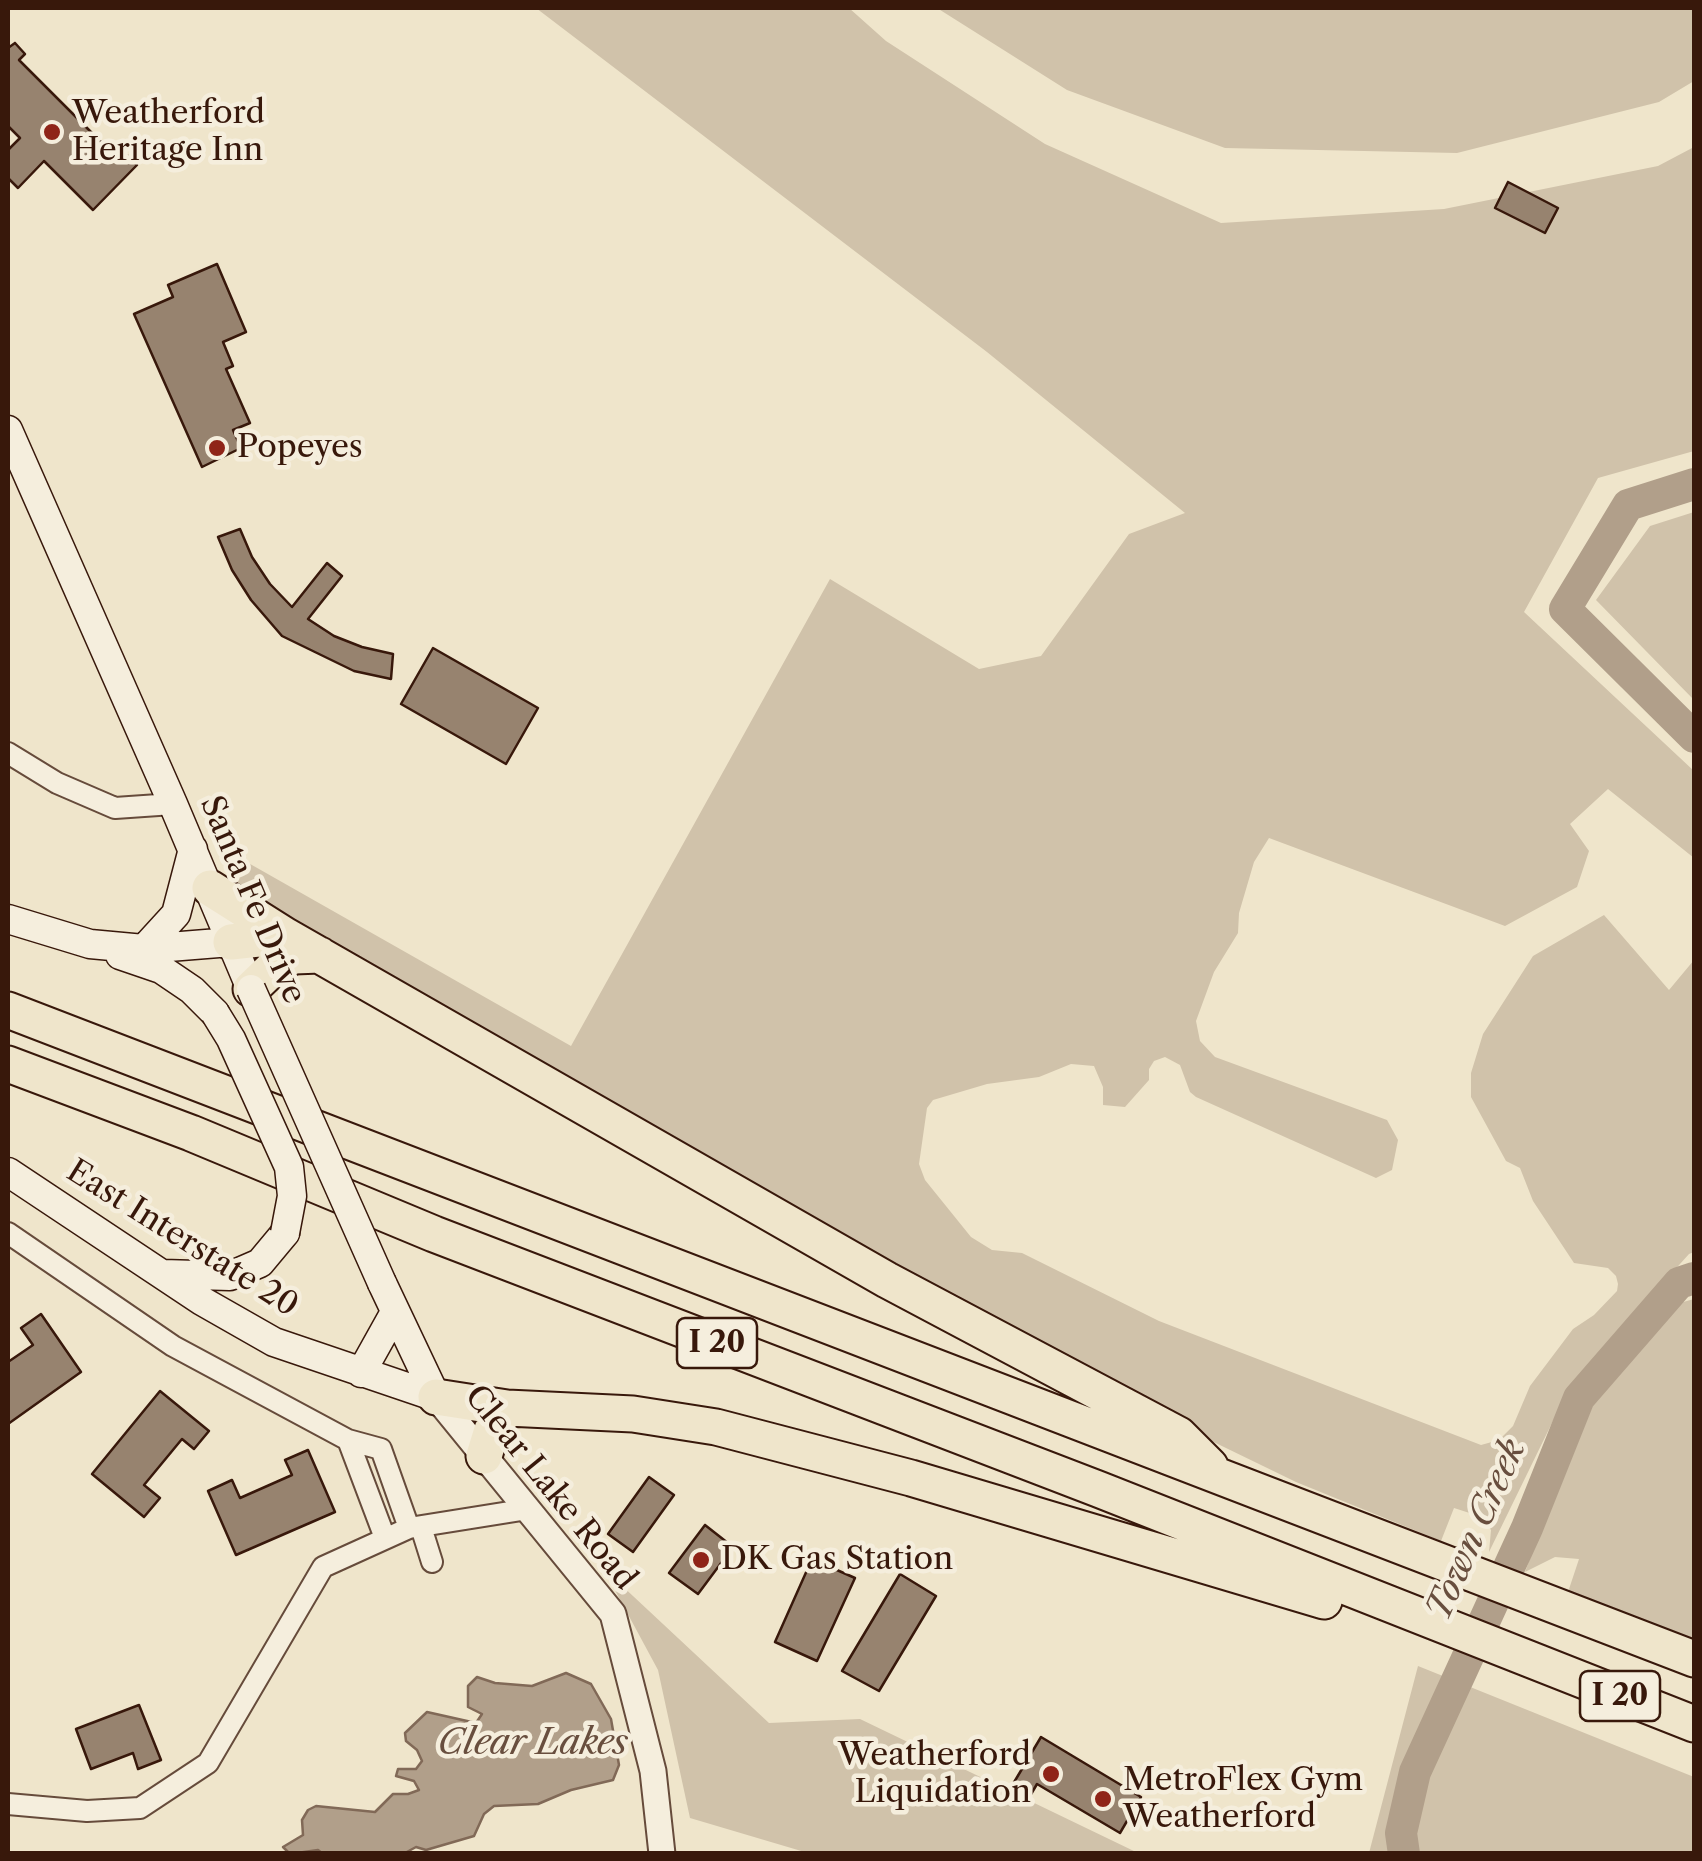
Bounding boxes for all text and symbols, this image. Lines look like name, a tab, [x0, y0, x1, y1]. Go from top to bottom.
place label: Weatherford Heritage Inn	[72, 95, 265, 170]
marker: Weatherford Heritage Inn	[41, 121, 63, 143]
place label: Popeyes	[237, 429, 363, 467]
marker: Popeyes	[206, 437, 228, 459]
street label: Santa Fe Drive	[191, 790, 313, 1010]
street label: East Interstate 20	[59, 1152, 305, 1326]
road number: I 20	[677, 1318, 757, 1368]
street label: Clear Lake Road	[456, 1378, 644, 1598]
water label: Town Creek	[1419, 1433, 1535, 1627]
place label: DK Gas Station	[721, 1541, 953, 1579]
marker: DK Gas Station	[690, 1549, 712, 1571]
road number: I 20	[1580, 1671, 1660, 1721]
water label: Clear Lakes	[438, 1723, 628, 1765]
place label: Weatherford Liquidation	[838, 1737, 1031, 1812]
place label: MetroFlex Gym Weatherford	[1123, 1762, 1363, 1837]
marker: Weatherford Liquidation	[1040, 1763, 1062, 1785]
marker: MetroFlex Gym Weatherford	[1092, 1788, 1114, 1810]

